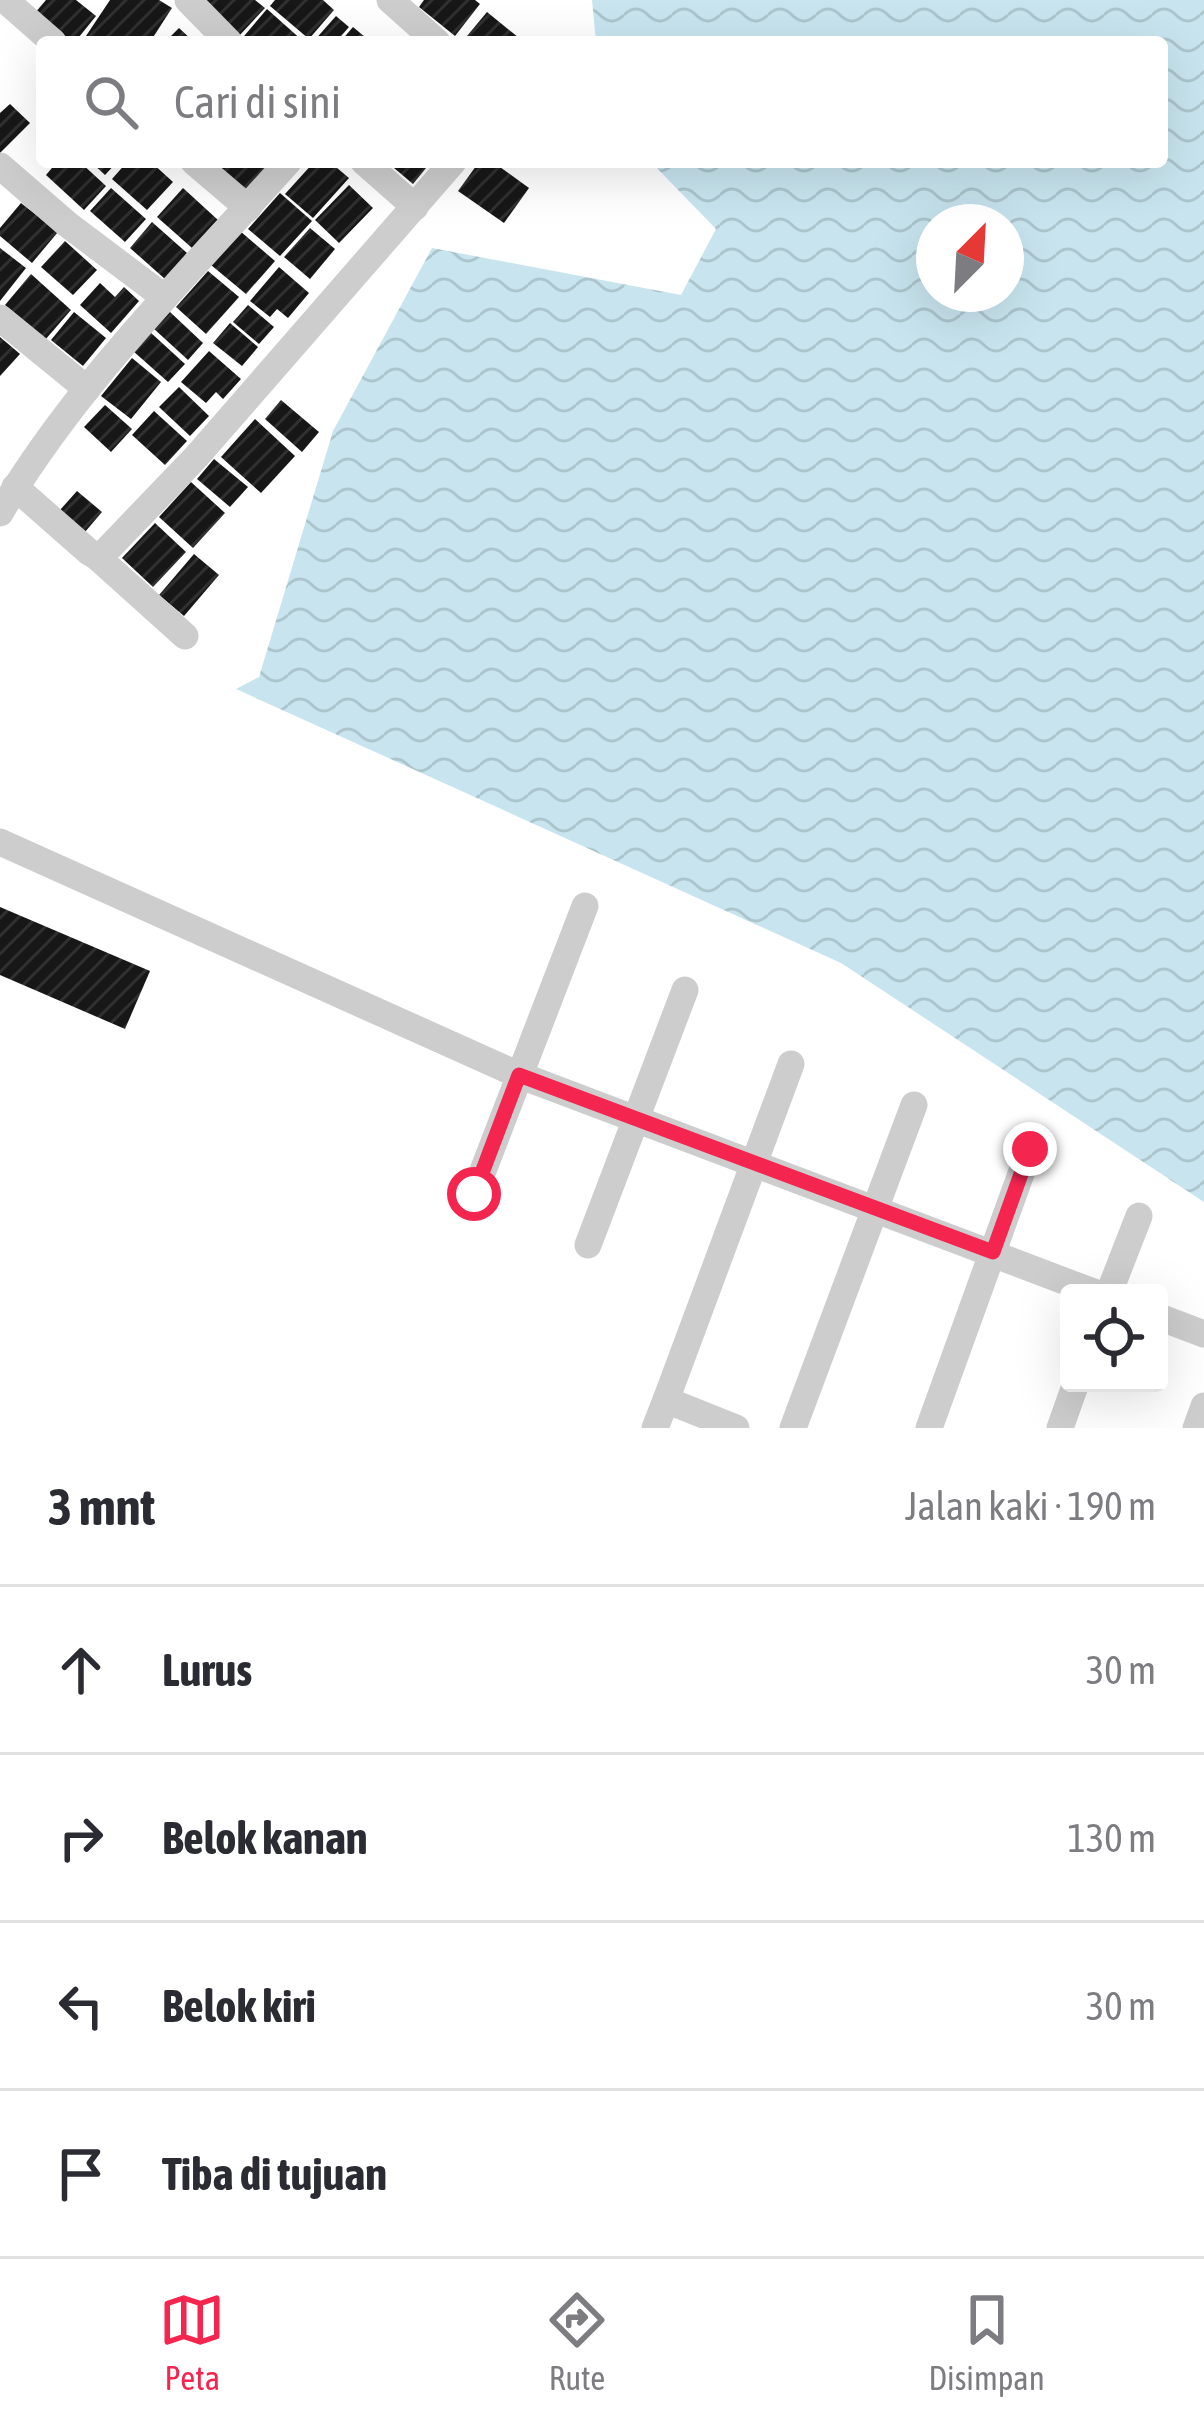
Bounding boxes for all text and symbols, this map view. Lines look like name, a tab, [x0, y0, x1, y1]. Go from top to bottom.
search box	[36, 36, 1168, 168]
icon: search	[78, 69, 144, 135]
text: Cari di sini	[174, 76, 341, 128]
north arrow	[916, 204, 1024, 312]
route end	[1003, 1122, 1057, 1176]
route start	[447, 1167, 501, 1221]
map controls	[1060, 1284, 1168, 1392]
button: locate	[1060, 1284, 1168, 1392]
text: 3 mnt	[48, 1477, 155, 1536]
text: Jalan kaki · 190 m	[905, 1484, 1156, 1528]
icon: ahead	[48, 1637, 114, 1703]
text: Lurus	[162, 1644, 252, 1696]
text: 30 m	[1086, 1648, 1156, 1692]
icon: right	[48, 1805, 114, 1871]
text: Belok kanan	[162, 1812, 368, 1864]
text: 130 m	[1068, 1816, 1156, 1860]
icon: left	[48, 1973, 114, 2039]
text: Belok kiri	[162, 1980, 316, 2032]
text: 30 m	[1086, 1984, 1156, 2028]
icon: arrive	[48, 2141, 114, 2207]
text: Tiba di tujuan	[162, 2148, 387, 2200]
tab: Peta	[159, 2287, 225, 2397]
tab: Rute	[544, 2287, 610, 2397]
tab: Disimpan	[929, 2287, 1045, 2397]

